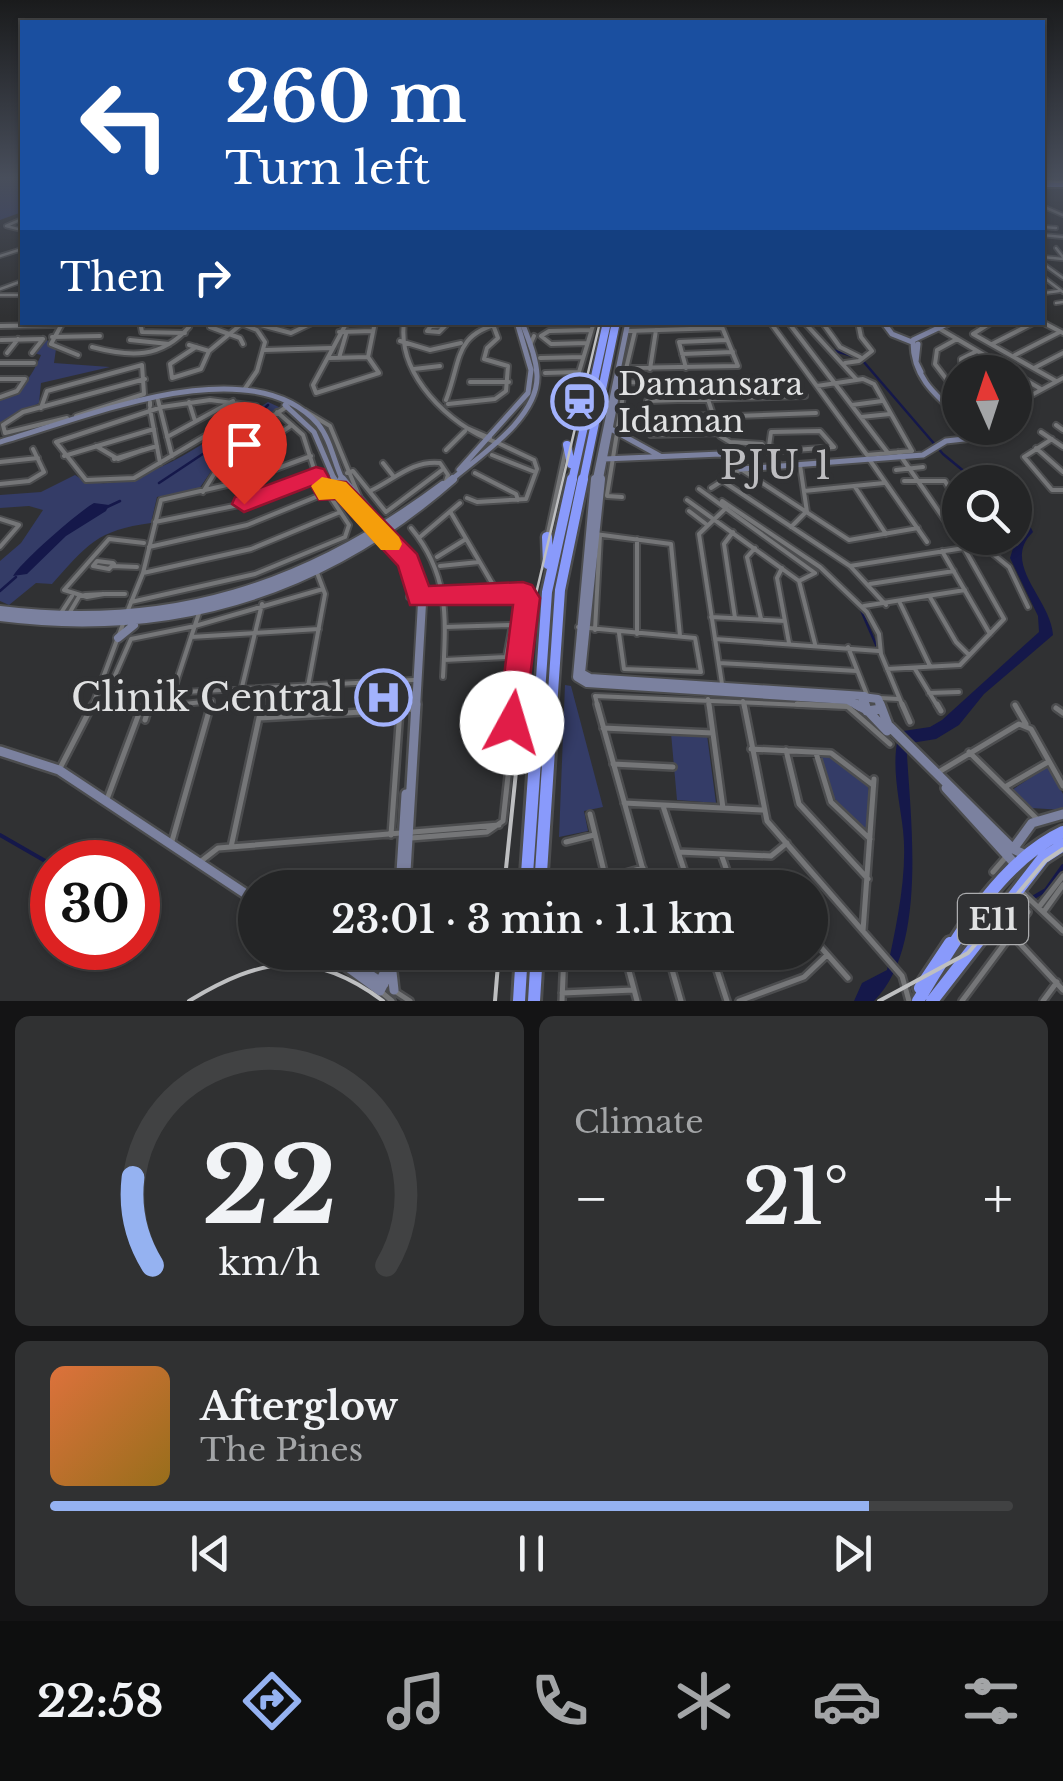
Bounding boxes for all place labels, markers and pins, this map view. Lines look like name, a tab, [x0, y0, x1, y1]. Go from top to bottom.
place label: Damansara Idaman	[618, 364, 803, 441]
station icon: Damansara Idaman	[549, 372, 609, 432]
pin	[202, 402, 287, 505]
hospital icon: Clinik Central	[353, 667, 413, 727]
place label: Clinik Central	[71, 674, 344, 721]

